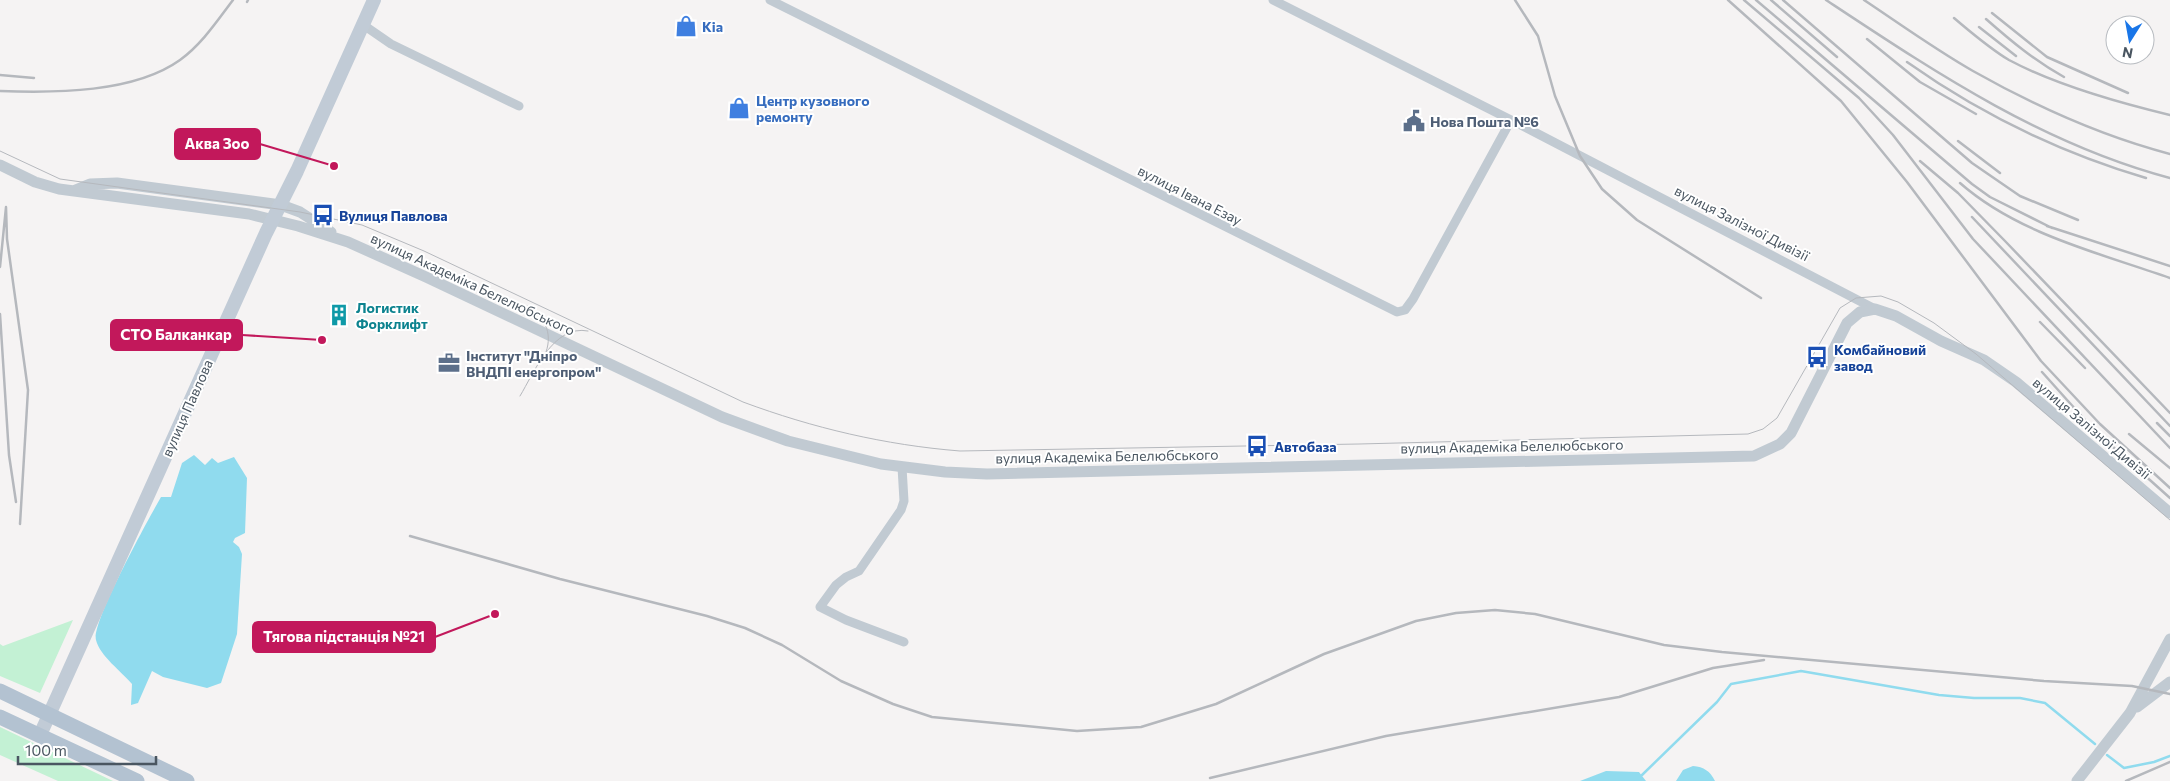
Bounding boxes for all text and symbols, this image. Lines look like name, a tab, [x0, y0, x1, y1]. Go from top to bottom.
shop icon: Kia	[673, 13, 699, 39]
north arrow	[2105, 15, 2155, 65]
place label: Kia	[702, 18, 723, 35]
text: N	[2121, 44, 2134, 63]
place label: Центр кузовного ремонту	[756, 92, 870, 125]
shop icon: Центр кузовного ремонту	[726, 95, 752, 121]
public building icon: Нова Пошта №6	[1401, 108, 1427, 134]
place label: Нова Пошта №6	[1430, 113, 1539, 130]
callout: Аква Зоо	[175, 129, 260, 159]
text: Аква Зоо	[184, 134, 250, 152]
street label: вулиця Івана Езау	[1135, 161, 1245, 229]
street label: вулиця Залізної Дивізії	[1672, 182, 1813, 265]
bus stop icon: Вулиця Павлова	[310, 202, 336, 228]
place label: Вулиця Павлова	[339, 207, 448, 224]
street label: вулиця Академіка Белелюбського	[368, 229, 578, 339]
place label: Логистик Форклифт	[356, 299, 428, 332]
building icon: Логистик Форклифт	[326, 302, 352, 328]
callout: СТО Балканкар	[111, 320, 242, 350]
text: СТО Балканкар	[120, 325, 232, 343]
place label: Комбайновий завод	[1834, 341, 1926, 374]
bus stop icon: Комбайновий завод	[1804, 344, 1830, 370]
place label: Інститут "Дніпро ВНДПІ енергопром"	[466, 347, 601, 380]
office icon: Інститут "Дніпро ВНДПІ енергопром"	[436, 350, 462, 376]
street label: вулиця Павлова	[158, 357, 216, 459]
street label: вулиця Залізної Дивізії	[2029, 374, 2155, 483]
bus stop icon: Автобаза	[1244, 433, 1270, 459]
street label: вулиця Академіка Белелюбського	[1400, 436, 1624, 456]
place label: Автобаза	[1274, 438, 1337, 455]
street label: вулиця Академіка Белелюбського	[995, 446, 1219, 466]
callout: Тягова пiдстанцiя №21	[253, 622, 435, 652]
text: Тягова пiдстанцiя №21	[263, 627, 425, 645]
scale bar	[18, 734, 155, 766]
text: 100 m	[25, 741, 67, 759]

